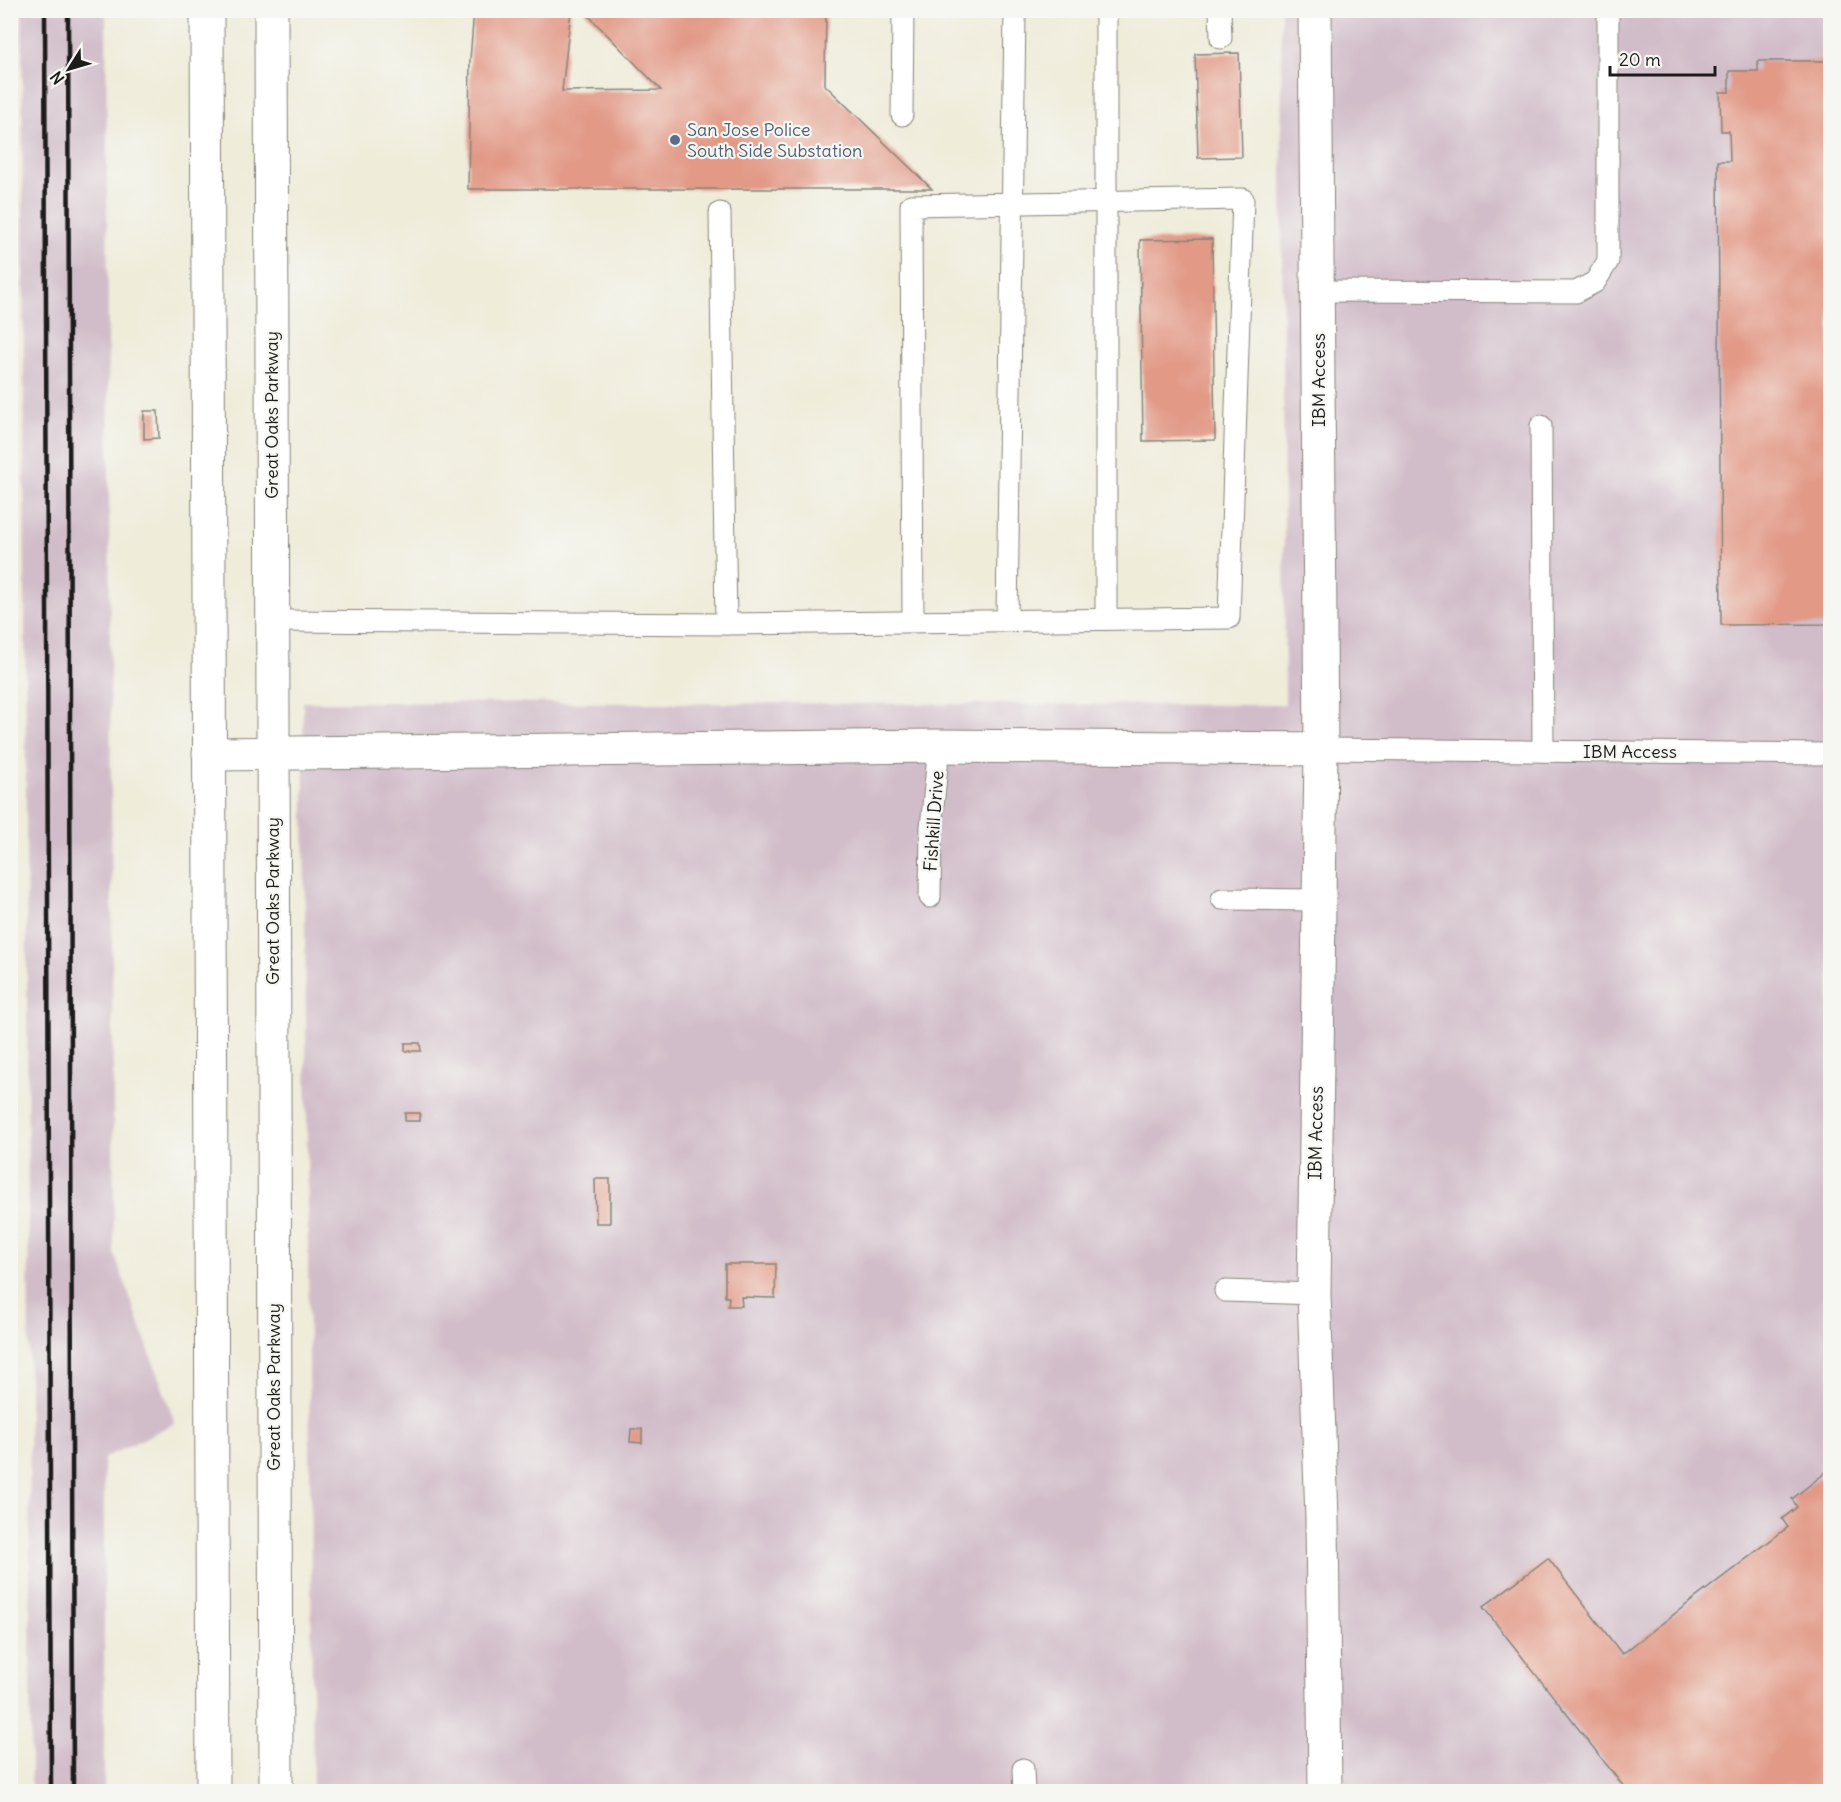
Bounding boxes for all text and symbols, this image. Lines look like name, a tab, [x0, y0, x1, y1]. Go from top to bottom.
north arrow	[39, 39, 99, 99]
scale bar	[1610, 39, 1715, 77]
text: 20 m	[1619, 48, 1661, 71]
text: N	[46, 68, 68, 88]
place label: San Jose Police South Side Substation	[687, 118, 863, 162]
marker: San Jose Police South Side Substation	[668, 133, 682, 147]
street label: Great Oaks Parkway	[260, 331, 283, 499]
street label: IBM Access	[1307, 333, 1330, 427]
street label: IBM Access	[1583, 740, 1677, 763]
street label: Fishkill Drive	[919, 770, 948, 872]
street label: Great Oaks Parkway	[261, 817, 284, 985]
street label: IBM Access	[1303, 1086, 1328, 1180]
street label: Great Oaks Parkway	[262, 1303, 285, 1471]

